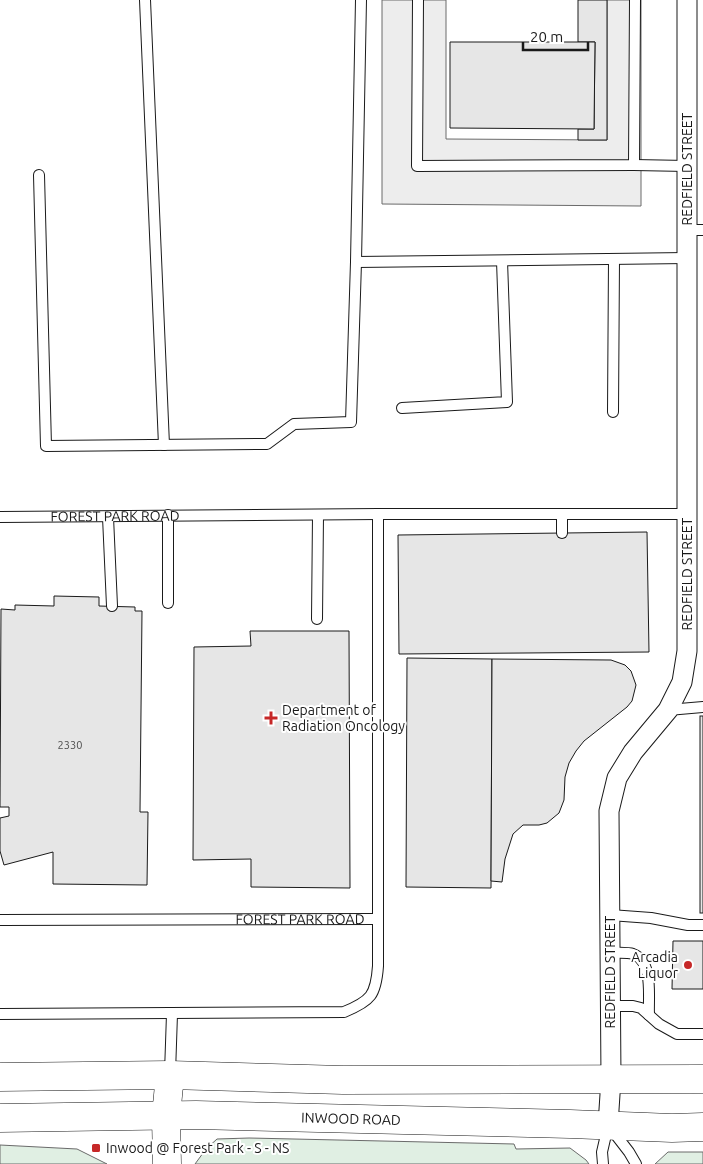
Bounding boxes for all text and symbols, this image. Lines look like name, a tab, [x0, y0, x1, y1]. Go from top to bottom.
scale bar	[523, 20, 588, 52]
text: 20 m	[530, 28, 563, 45]
street label: REDFIELD STREET	[679, 112, 695, 225]
street label: FOREST PARK ROAD	[50, 508, 180, 525]
street label: REDFIELD STREET	[679, 517, 695, 630]
place label: Department of Radiation Oncology	[282, 702, 405, 734]
marker: Department of Radiation Oncology	[264, 711, 278, 725]
house number: 2330	[58, 739, 82, 751]
street label: FOREST PARK ROAD	[235, 911, 365, 927]
street label: REDFIELD STREET	[602, 915, 618, 1028]
place label: Arcadia Liquor	[631, 949, 679, 981]
marker: Arcadia Liquor	[682, 959, 694, 971]
street label: INWOOD ROAD	[301, 1110, 401, 1128]
place label: Inwood @ Forest Park - S - NS	[106, 1140, 289, 1156]
marker: Inwood @ Forest Park - S - NS	[90, 1142, 102, 1154]

